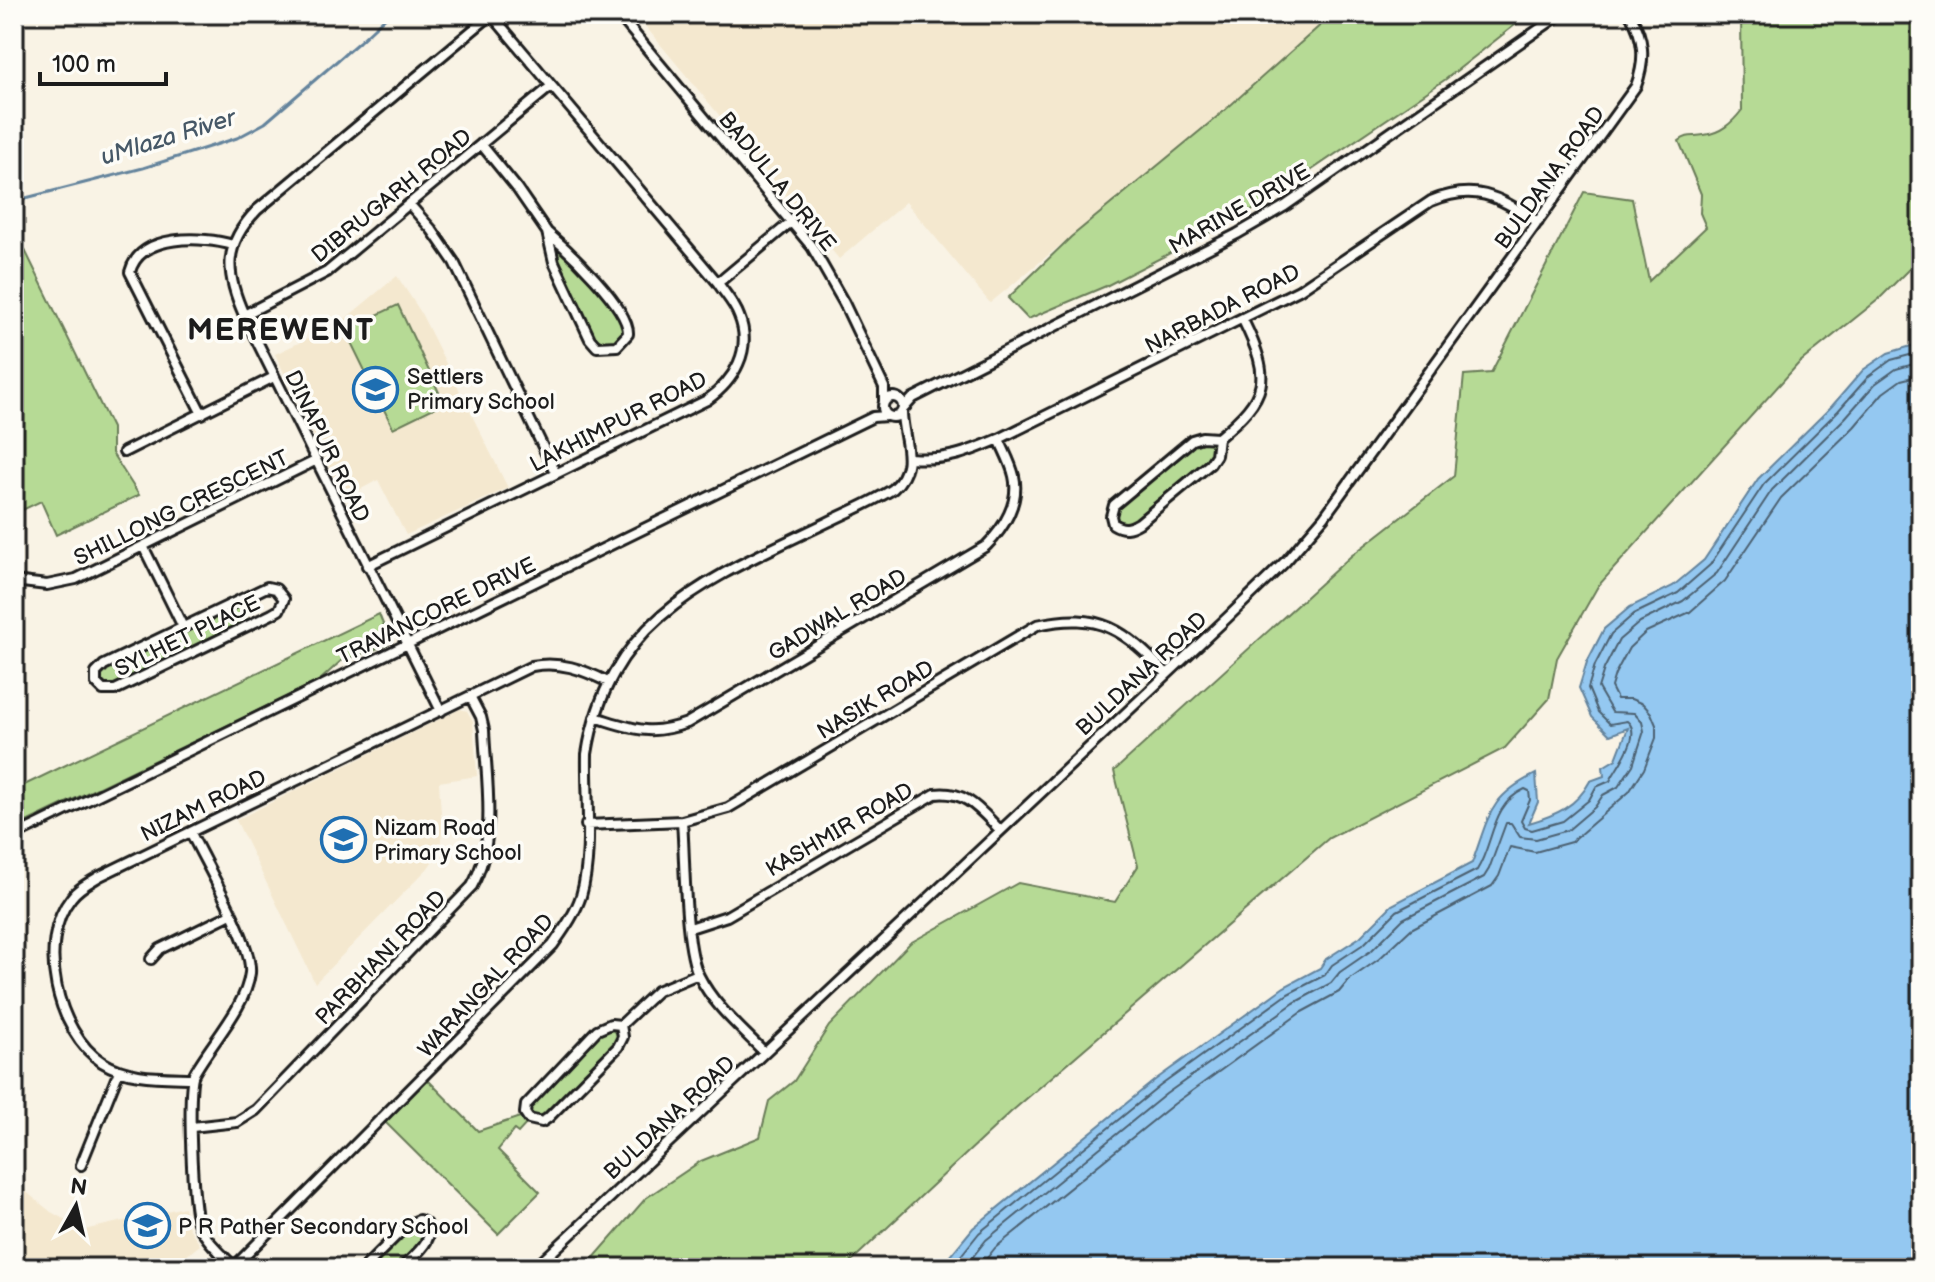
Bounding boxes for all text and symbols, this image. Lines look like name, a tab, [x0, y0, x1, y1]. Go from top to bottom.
scale bar	[40, 36, 166, 86]
text: 100 m	[52, 50, 116, 79]
street label: BULDANA ROAD	[1489, 101, 1611, 255]
water label: uMlaza River	[97, 103, 241, 172]
street label: BADULLA DRIVE	[712, 107, 841, 257]
street label: DIBRUGARH ROAD	[306, 123, 477, 269]
street label: MARINE DRIVE	[1164, 158, 1315, 261]
street label: NARBADA ROAD	[1141, 259, 1305, 360]
district label: MEREWENT	[187, 313, 375, 349]
place label: Settlers Primary School	[407, 364, 555, 416]
school or university icon: Settlers Primary School	[352, 365, 400, 413]
street label: DINAPUR ROAD	[278, 366, 375, 527]
street label: LAKHIMPUR ROAD	[526, 366, 712, 479]
street label: SHILLONG CRESCENT	[70, 445, 293, 572]
street label: TRAVANCORE DRIVE	[333, 552, 540, 671]
street label: GADWAL ROAD	[764, 563, 912, 667]
street label: SYLHET PLACE	[111, 590, 265, 683]
street label: BULDANA ROAD	[1071, 606, 1213, 742]
street label: NASIK ROAD	[812, 655, 939, 746]
street label: NIZAM ROAD	[136, 764, 271, 848]
street label: KASHMIR ROAD	[761, 777, 918, 883]
place label: Nizam Road Primary School	[374, 815, 522, 867]
school or university icon: Nizam Road Primary School	[319, 816, 367, 864]
street label: PARBHANI ROAD	[310, 885, 452, 1031]
street label: WARANGAL ROAD	[412, 908, 560, 1064]
street label: BULDANA ROAD	[599, 1050, 741, 1186]
north arrow	[36, 1166, 116, 1246]
text: N	[69, 1173, 89, 1202]
school or university icon: P R Pather Secondary School	[123, 1202, 171, 1250]
place label: P R Pather Secondary School	[178, 1214, 468, 1241]

